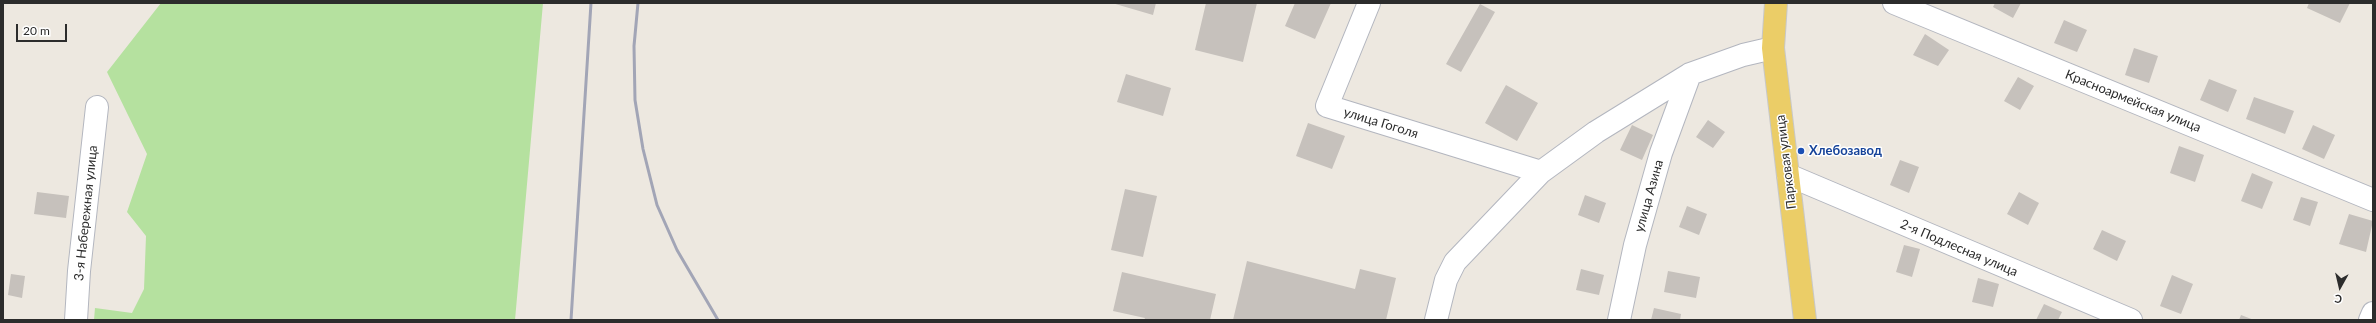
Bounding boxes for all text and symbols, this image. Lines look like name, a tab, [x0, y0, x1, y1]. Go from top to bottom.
scale bar	[18, 16, 69, 42]
text: 20 m	[23, 23, 50, 38]
street label: Красноармейская улица	[2063, 67, 2203, 135]
street label: улица Гоголя	[1342, 104, 1420, 142]
street label: Парковая улица	[1772, 114, 1800, 210]
place label: Хлебозавод	[1809, 143, 1882, 159]
street label: 3-я Набережная улица	[71, 144, 101, 282]
marker: Хлебозавод	[1796, 146, 1806, 156]
street label: улица Азина	[1631, 158, 1667, 234]
street label: 2-я Подлесная улица	[1898, 216, 2020, 280]
north arrow	[2320, 267, 2360, 307]
text: С	[2334, 292, 2343, 306]

